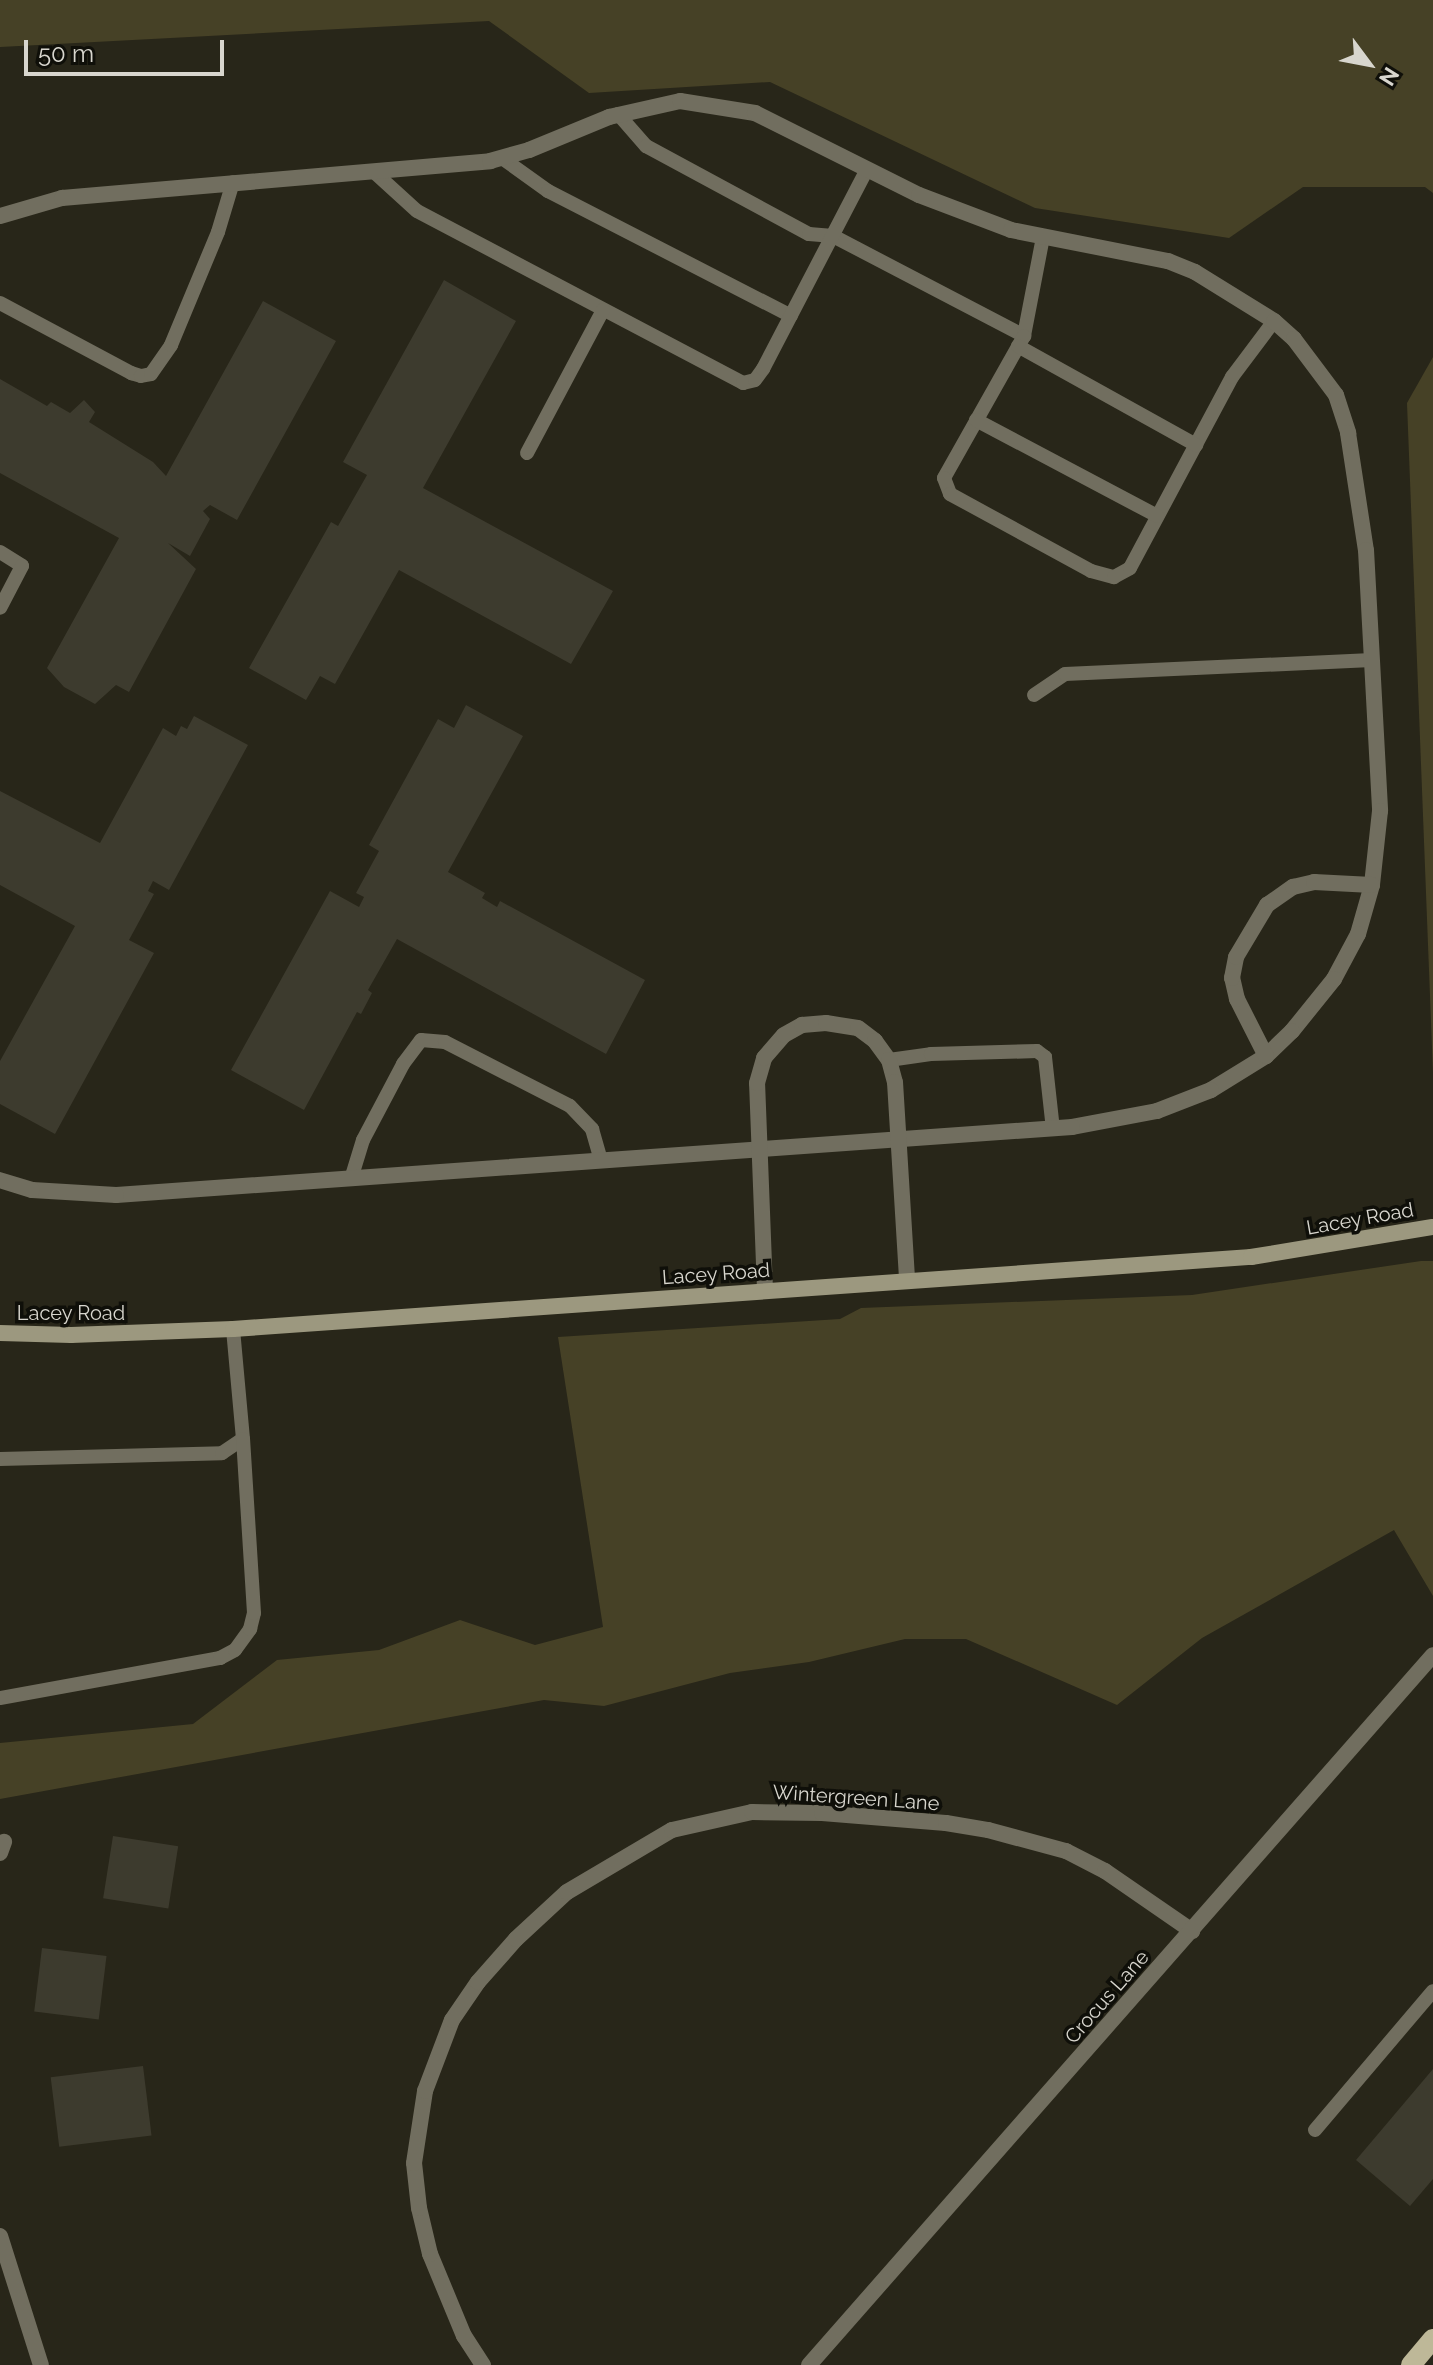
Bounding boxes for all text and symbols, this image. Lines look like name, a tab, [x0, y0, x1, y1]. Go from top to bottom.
scale bar	[28, 24, 228, 74]
north arrow	[1329, 24, 1409, 104]
text: 50 m	[38, 39, 94, 68]
text: N	[1374, 63, 1405, 91]
street label: Lacey Road	[1304, 1198, 1416, 1240]
street label: Lacey Road	[661, 1258, 771, 1290]
street label: Lacey Road	[17, 1301, 125, 1325]
street label: Wintergreen Lane	[772, 1780, 940, 1816]
street label: Crocus Lane	[1060, 1945, 1154, 2049]

